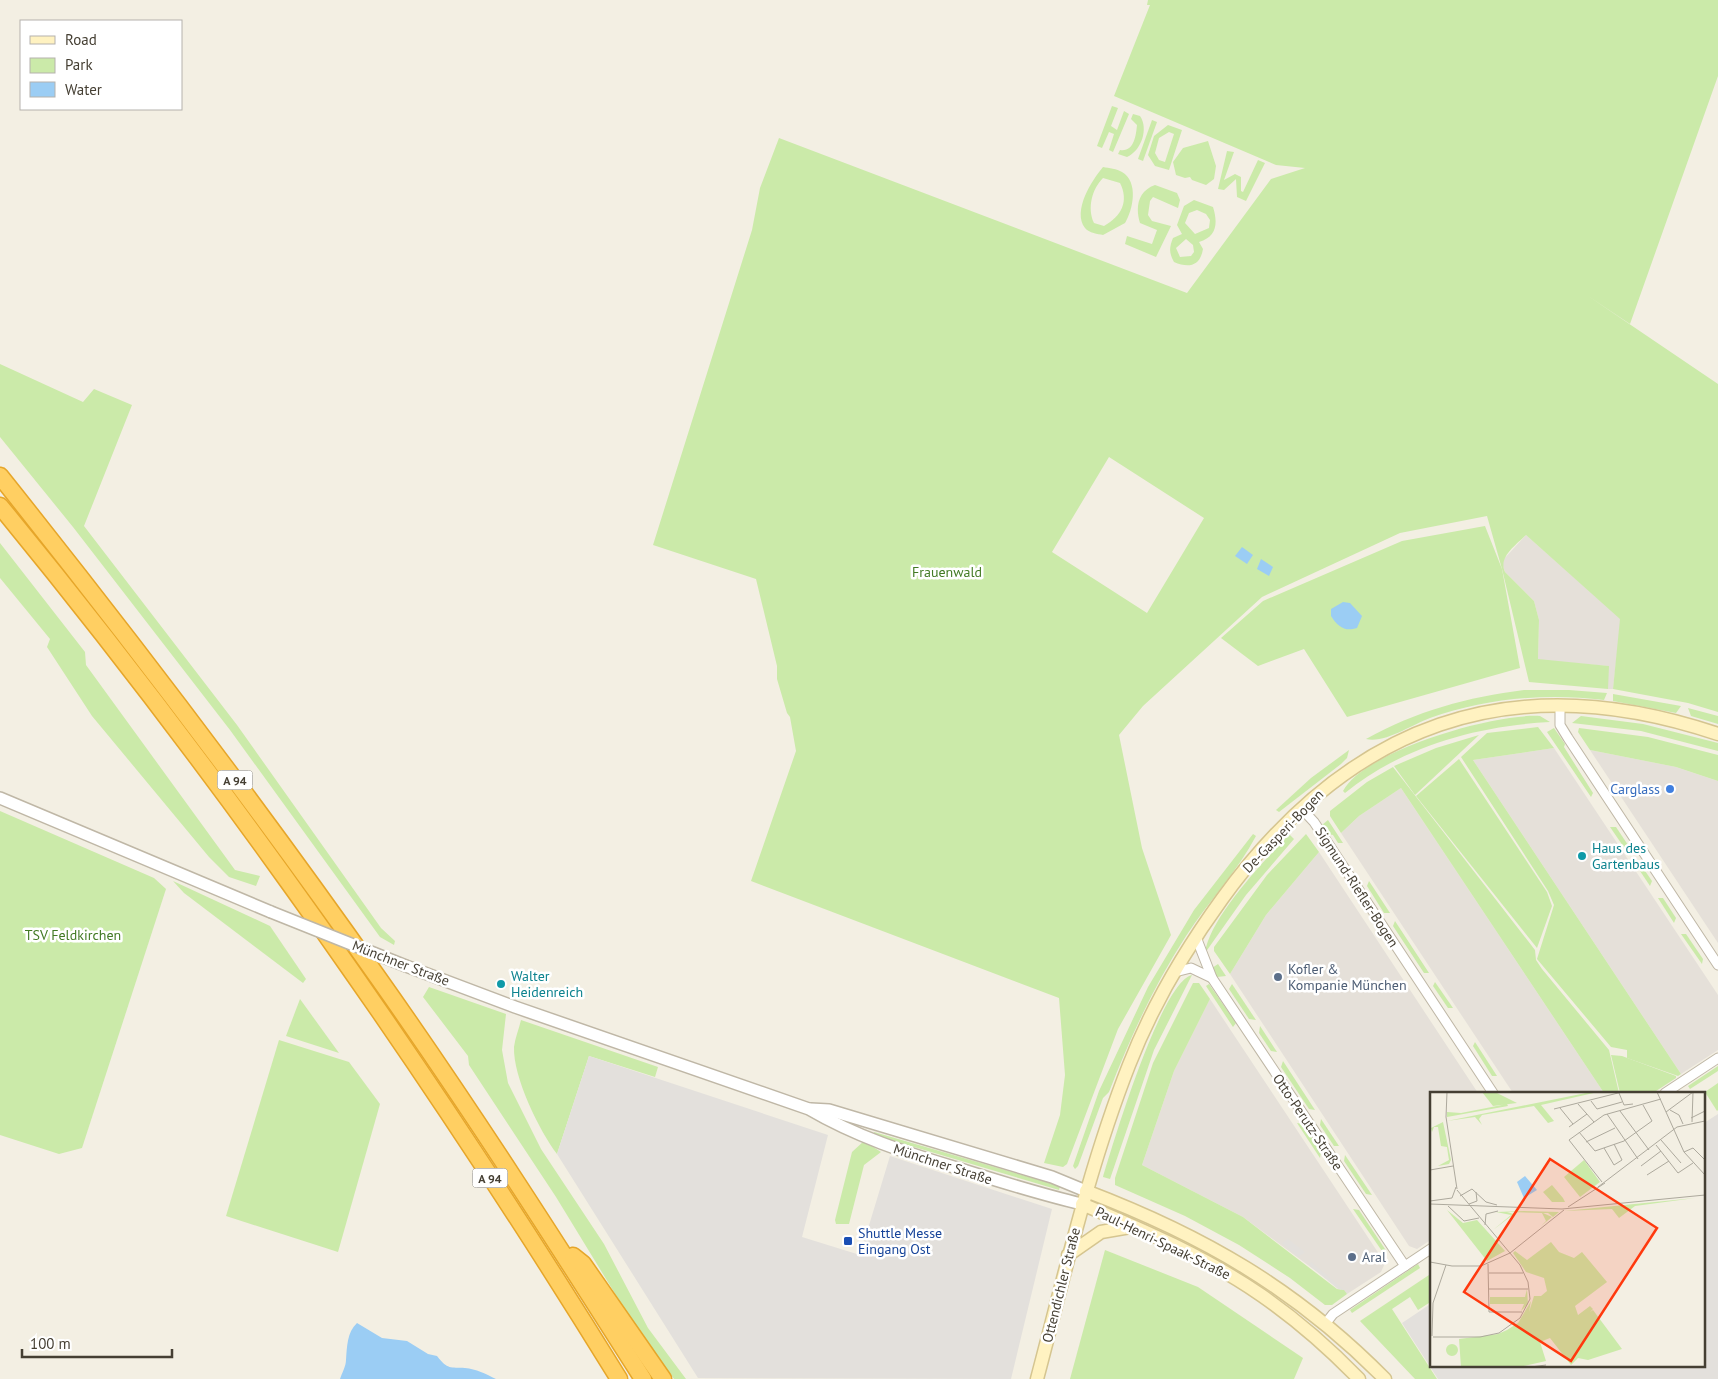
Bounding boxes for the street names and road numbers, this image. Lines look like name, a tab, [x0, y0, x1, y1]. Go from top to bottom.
road number: A 94	[218, 770, 252, 790]
street label: De-Gasperi-Bogen	[1239, 786, 1327, 876]
street label: Sigmund-Riefler-Bogen	[1311, 823, 1403, 951]
street label: Münchner Straße	[350, 936, 452, 990]
street label: Otto-Perutz-Straße	[1269, 1070, 1347, 1174]
street label: Münchner Straße	[891, 1140, 995, 1188]
road number: A 94	[472, 1168, 508, 1188]
street label: Paul-Henri-Spaak-Straße	[1093, 1202, 1233, 1284]
street label: Ottendichler Straße	[1038, 1226, 1084, 1344]

